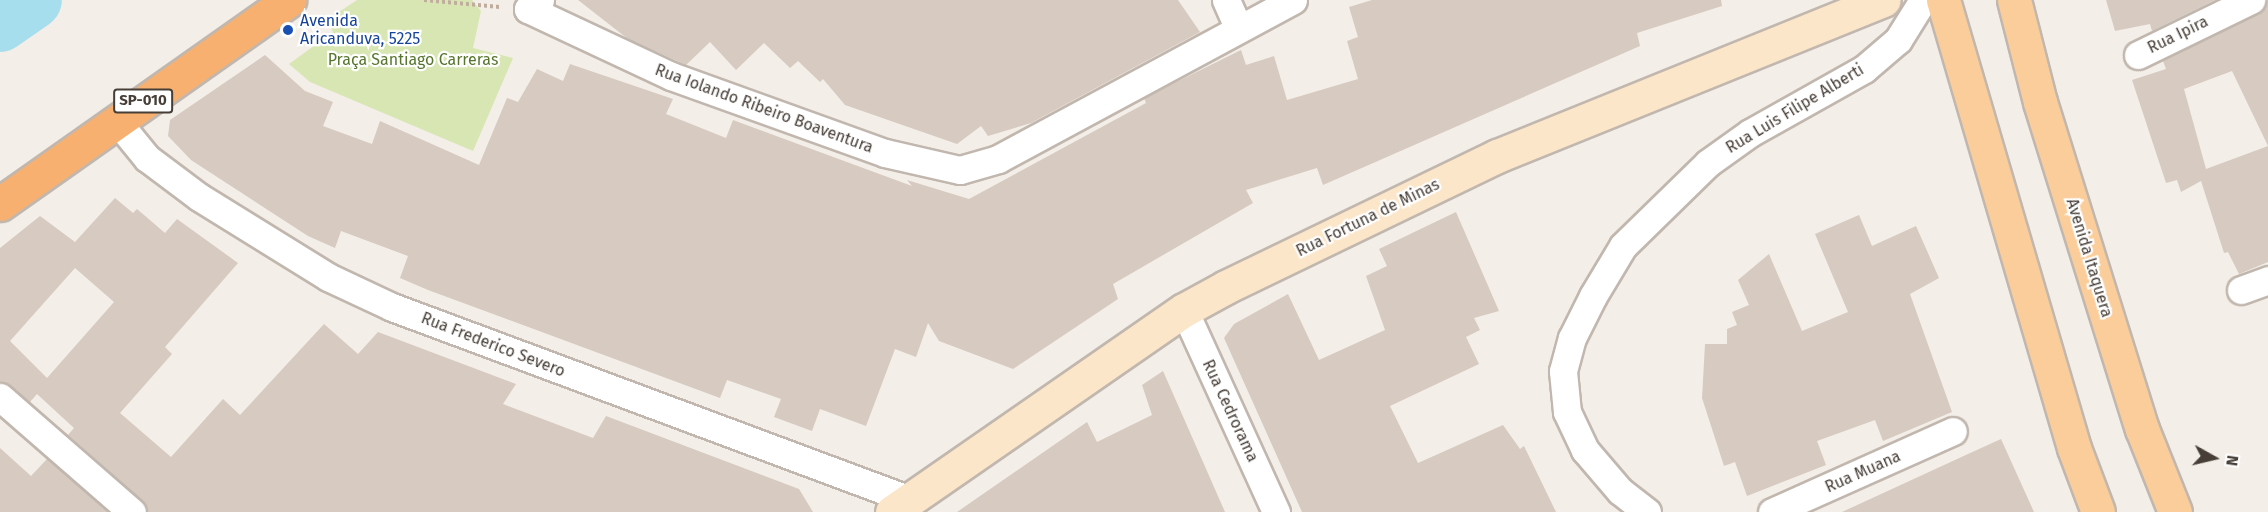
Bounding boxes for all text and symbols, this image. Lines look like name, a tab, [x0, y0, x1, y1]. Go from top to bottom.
place label: Avenida Aricanduva, 5225	[300, 11, 420, 49]
street label: Rua Ipira	[2145, 12, 2211, 58]
marker: Avenida Aricanduva, 5225	[281, 23, 295, 37]
park label: Praça Santiago Carreras	[328, 50, 498, 70]
street label: Rua Luis Filipe Alberti	[1723, 60, 1867, 158]
street label: Rua Iolando Ribeiro Boaventura	[652, 61, 876, 157]
road number: SP-010	[113, 89, 173, 113]
street label: Rua Fortuna de Minas	[1293, 175, 1443, 261]
street label: Avenida Itaquera	[2062, 196, 2116, 320]
street label: Rua Frederico Severo	[418, 309, 568, 381]
street label: Rua Cedrorama	[1198, 357, 1262, 465]
north arrow	[2184, 428, 2244, 488]
street label: Rua Muana	[1822, 447, 1904, 497]
text: N	[2222, 454, 2242, 467]

